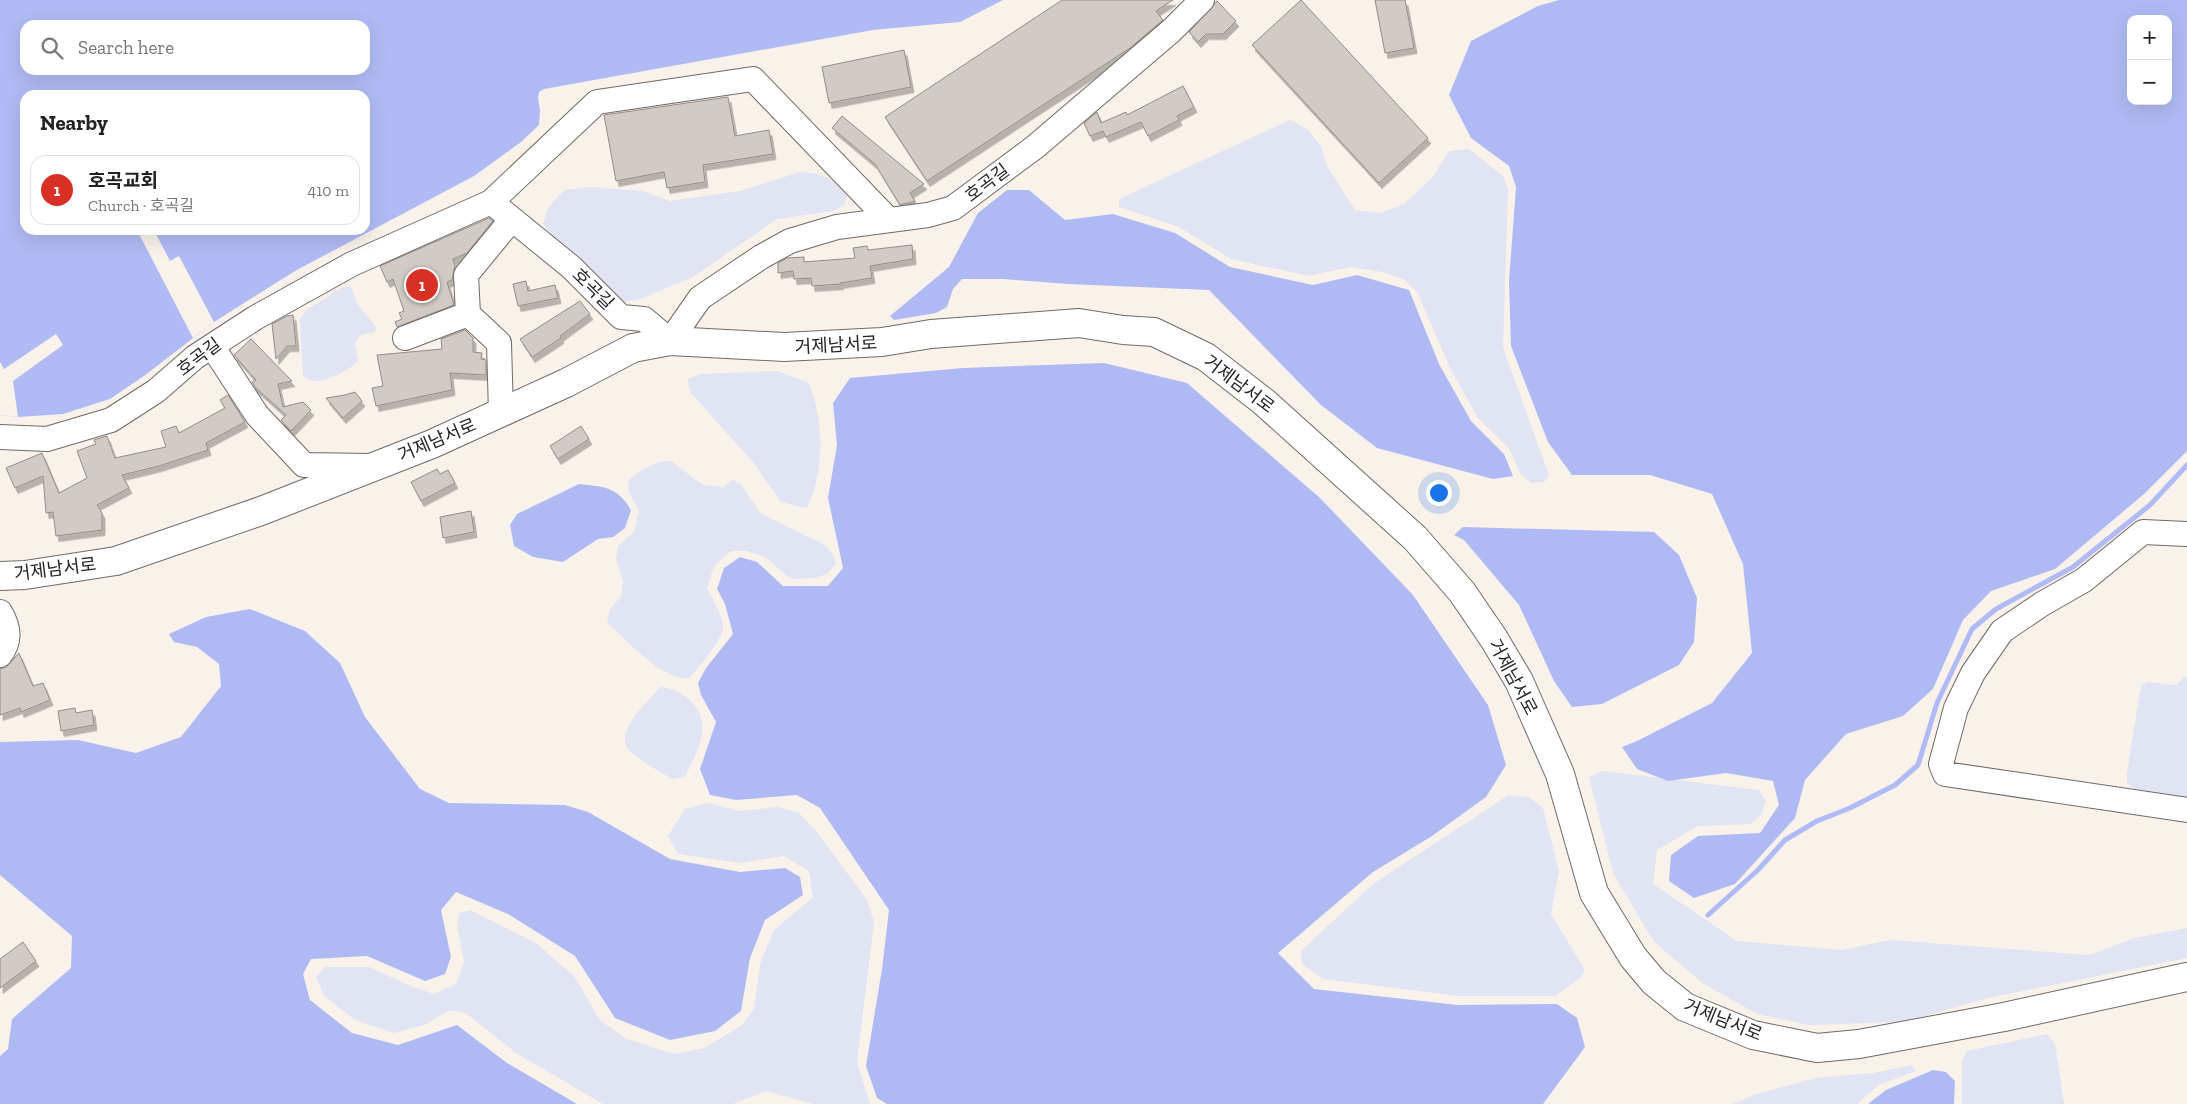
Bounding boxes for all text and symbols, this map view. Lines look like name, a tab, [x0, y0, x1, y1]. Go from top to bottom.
map controls	[2127, 15, 2172, 105]
button: +	[2127, 15, 2172, 60]
search box	[20, 20, 370, 75]
icon: search	[38, 34, 66, 62]
text: Search here	[78, 36, 174, 59]
button: −	[2127, 60, 2172, 105]
text: Nearby	[40, 110, 108, 135]
street label: 호곡길	[961, 159, 1013, 207]
text: 호곡교회	[88, 169, 158, 192]
text: 1	[54, 181, 60, 200]
text: 410 m	[308, 181, 349, 200]
text: Church · 호곡길	[88, 196, 194, 215]
street label: 호곡길	[568, 264, 618, 314]
pin: 1	[406, 266, 438, 304]
street label: 거제남서로	[794, 332, 878, 358]
street label: 호곡길	[173, 333, 225, 381]
street label: 거제남서로	[1199, 350, 1279, 418]
street label: 거제남서로	[395, 414, 479, 466]
your location	[1426, 480, 1452, 506]
street label: 거제남서로	[13, 553, 97, 585]
street label: 거제남서로	[1484, 635, 1542, 719]
street label: 거제남서로	[1680, 994, 1766, 1046]

